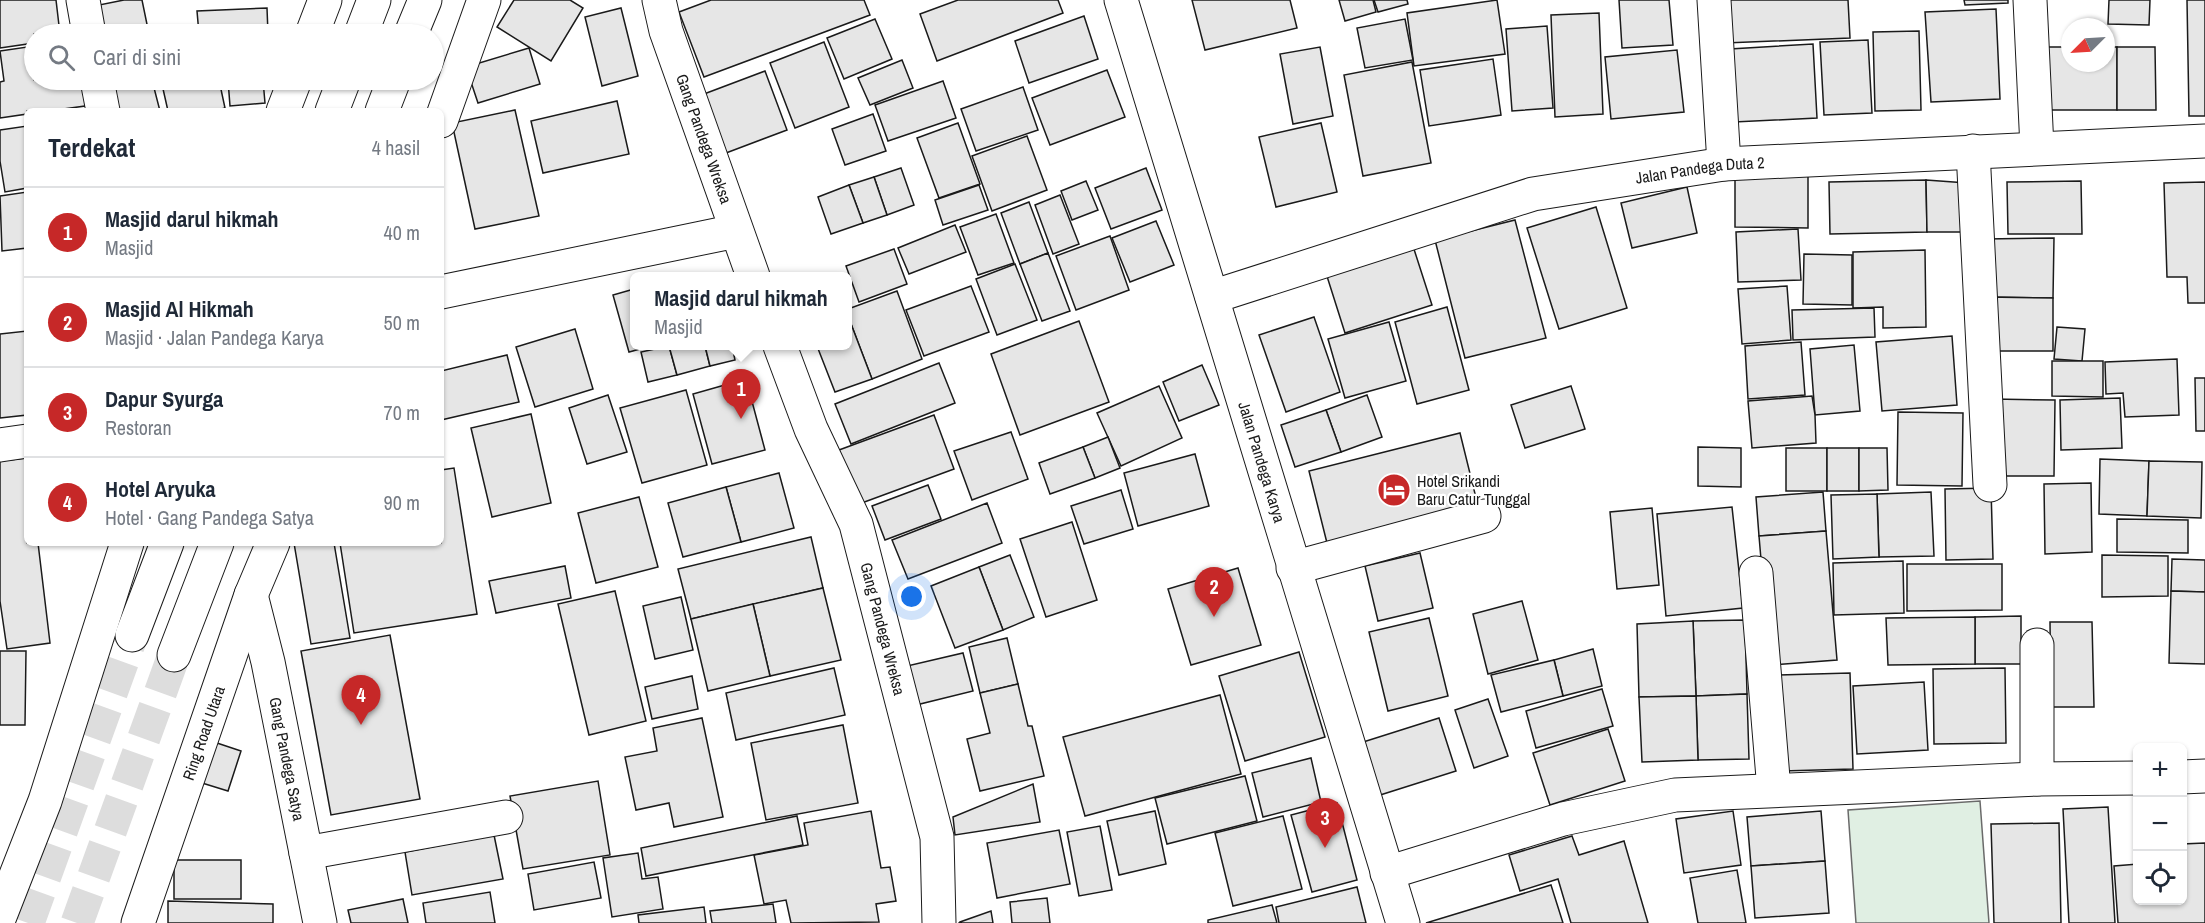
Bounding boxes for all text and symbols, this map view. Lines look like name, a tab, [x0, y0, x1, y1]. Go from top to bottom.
north arrow	[2061, 18, 2115, 72]
search box	[24, 24, 444, 90]
icon: search	[45, 41, 78, 74]
text: Cari di sini	[93, 42, 181, 72]
street label: Gang Pandega Wreksa	[671, 71, 738, 207]
text: Terdekat	[48, 130, 135, 165]
text: 4 hasil	[372, 134, 420, 161]
street label: Jalan Pandega Duta 2	[1634, 151, 1765, 189]
text: Masjid darul hikmah	[105, 204, 278, 234]
text: 1	[63, 219, 72, 246]
text: 40 m	[384, 219, 420, 246]
text: Masjid	[105, 234, 153, 261]
popup	[630, 272, 852, 350]
text: Masjid darul hikmah	[654, 283, 828, 313]
text: Masjid Al Hikmah	[105, 294, 254, 324]
text: 2	[63, 309, 72, 336]
text: 50 m	[384, 309, 420, 336]
text: Masjid	[654, 313, 703, 340]
text: Masjid · Jalan Pandega Karya	[105, 324, 324, 351]
pin: 1	[722, 370, 760, 419]
text: Dapur Syurga	[105, 384, 223, 414]
text: 3	[63, 399, 72, 426]
text: 70 m	[384, 399, 420, 426]
street label: Jalan Pandega Karya	[1233, 399, 1291, 526]
text: Restoran	[105, 414, 172, 441]
place label: Hotel Srikandi Baru Catur Tunggal	[1417, 470, 1530, 510]
hotel icon: Hotel Srikandi Baru Catur Tunggal	[1376, 472, 1412, 508]
text: Hotel Aryuka	[105, 474, 216, 504]
text: 4	[63, 489, 72, 516]
text: 90 m	[384, 489, 420, 516]
text: Hotel · Gang Pandega Satya	[105, 504, 314, 531]
street label: Gang Pandega Wreksa	[855, 560, 911, 698]
pin: 2	[1194, 568, 1234, 617]
your location	[897, 582, 926, 611]
pin: 4	[342, 676, 380, 725]
street label: Ring Road Utara	[177, 682, 230, 783]
street label: Gang Pandega Satya	[264, 695, 311, 823]
map controls	[2133, 743, 2187, 905]
button: +	[2133, 743, 2187, 797]
button: −	[2133, 797, 2187, 851]
pin: 3	[1306, 798, 1344, 848]
button: locate	[2133, 851, 2187, 905]

